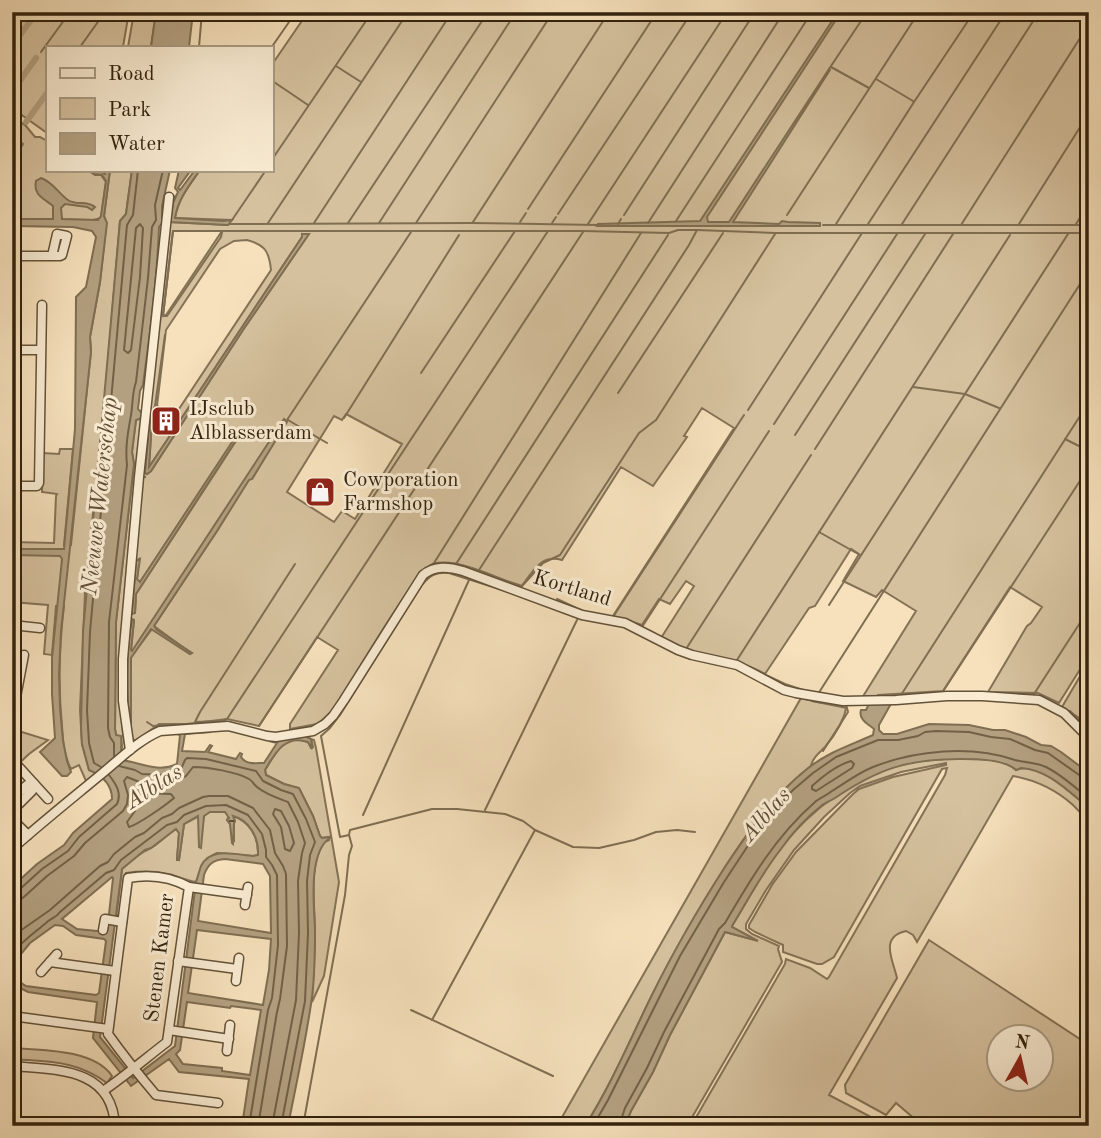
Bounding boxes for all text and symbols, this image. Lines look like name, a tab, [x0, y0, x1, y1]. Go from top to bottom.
legend	[46, 46, 273, 172]
text: Road	[108, 64, 155, 85]
text: Park	[108, 100, 151, 121]
text: Water	[108, 134, 165, 155]
water label: Nieuwe Waterschap	[78, 396, 123, 597]
place label: IJsclub Alblasserdam	[189, 399, 312, 444]
building icon: IJsclub Alblasserdam	[149, 404, 183, 438]
place label: Cowporation Farmshop	[343, 470, 459, 515]
shop icon: Cowporation Farmshop	[303, 475, 337, 509]
street label: Kortland	[530, 567, 614, 611]
water label: Alblas	[120, 760, 187, 815]
water label: Alblas	[735, 783, 796, 848]
street label: Stenen Kamer	[142, 892, 178, 1024]
north arrow	[986, 1023, 1056, 1092]
text: N	[1014, 1033, 1031, 1054]

